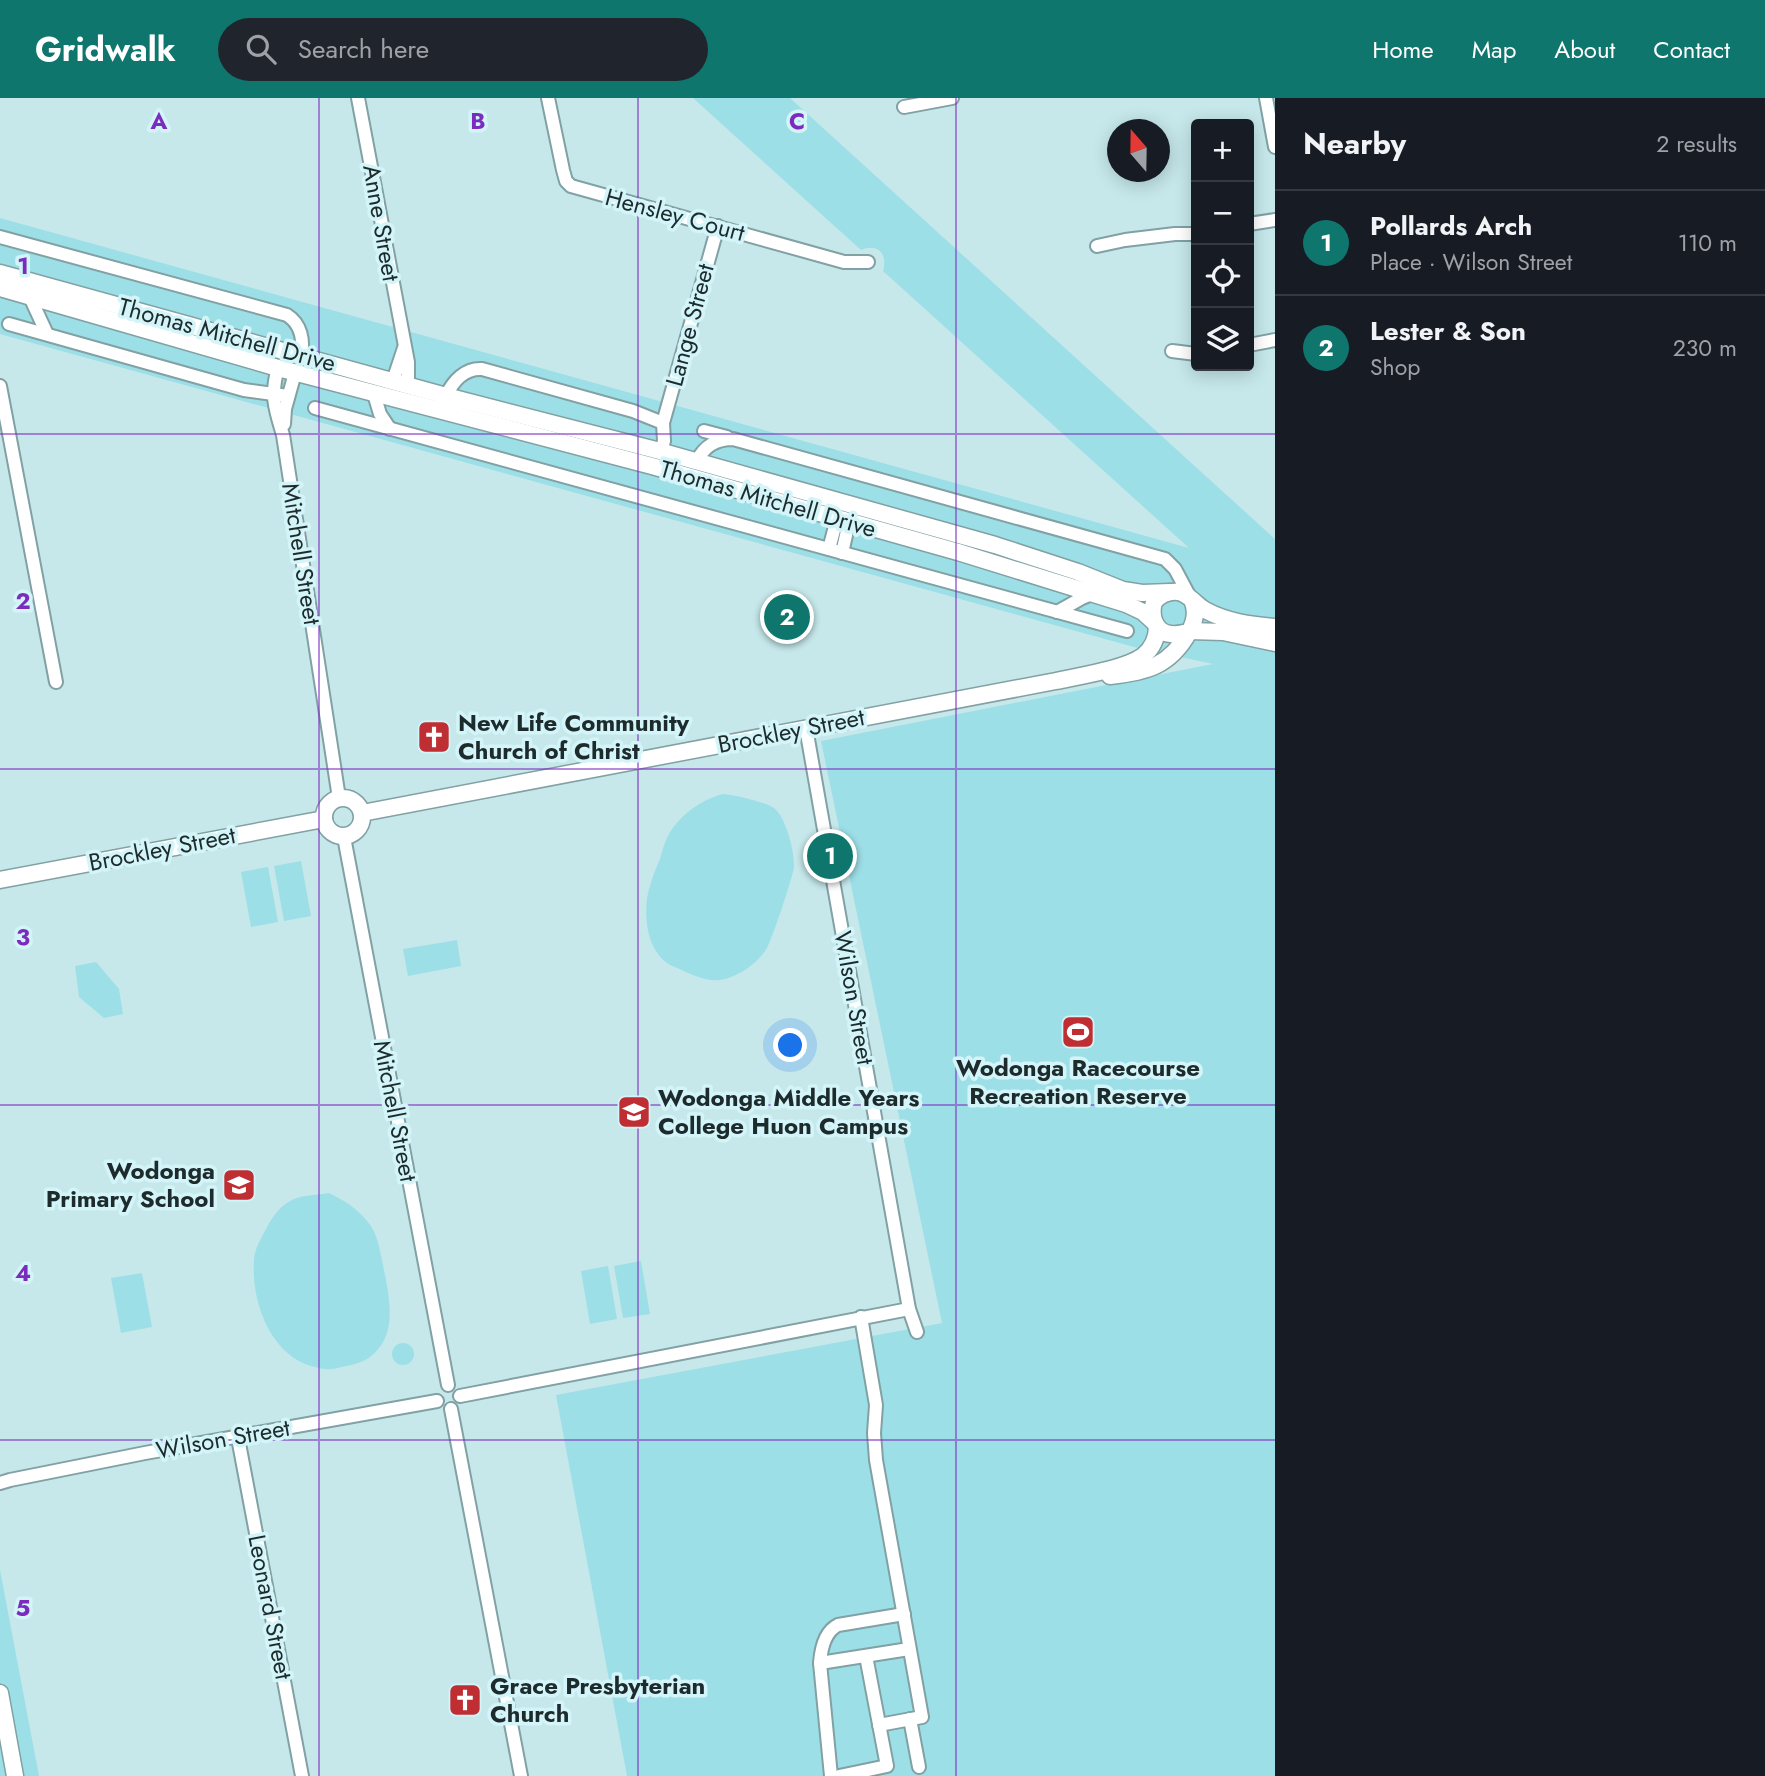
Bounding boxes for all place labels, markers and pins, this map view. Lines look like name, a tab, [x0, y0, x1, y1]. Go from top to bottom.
pin: 2	[764, 591, 810, 643]
place label: New Life Community Church of Christ	[458, 705, 690, 768]
church icon: New Life Community Church of Christ	[415, 718, 453, 756]
pin: 1	[807, 830, 853, 882]
sports icon: Wodonga Racecourse Recreation Reserve	[1059, 1013, 1097, 1051]
place label: Wodonga Racecourse Recreation Reserve	[956, 1050, 1200, 1113]
place label: Wodonga Middle Years College Huon Campus	[658, 1080, 919, 1143]
school or university icon: Wodonga Middle Years College Huon Campus	[615, 1093, 653, 1131]
place label: Wodonga Primary School	[46, 1153, 215, 1216]
school or university icon: Wodonga Primary School	[220, 1166, 258, 1204]
place label: Grace Presbyterian Church	[490, 1668, 705, 1731]
church icon: Grace Presbyterian Church	[446, 1681, 484, 1719]

